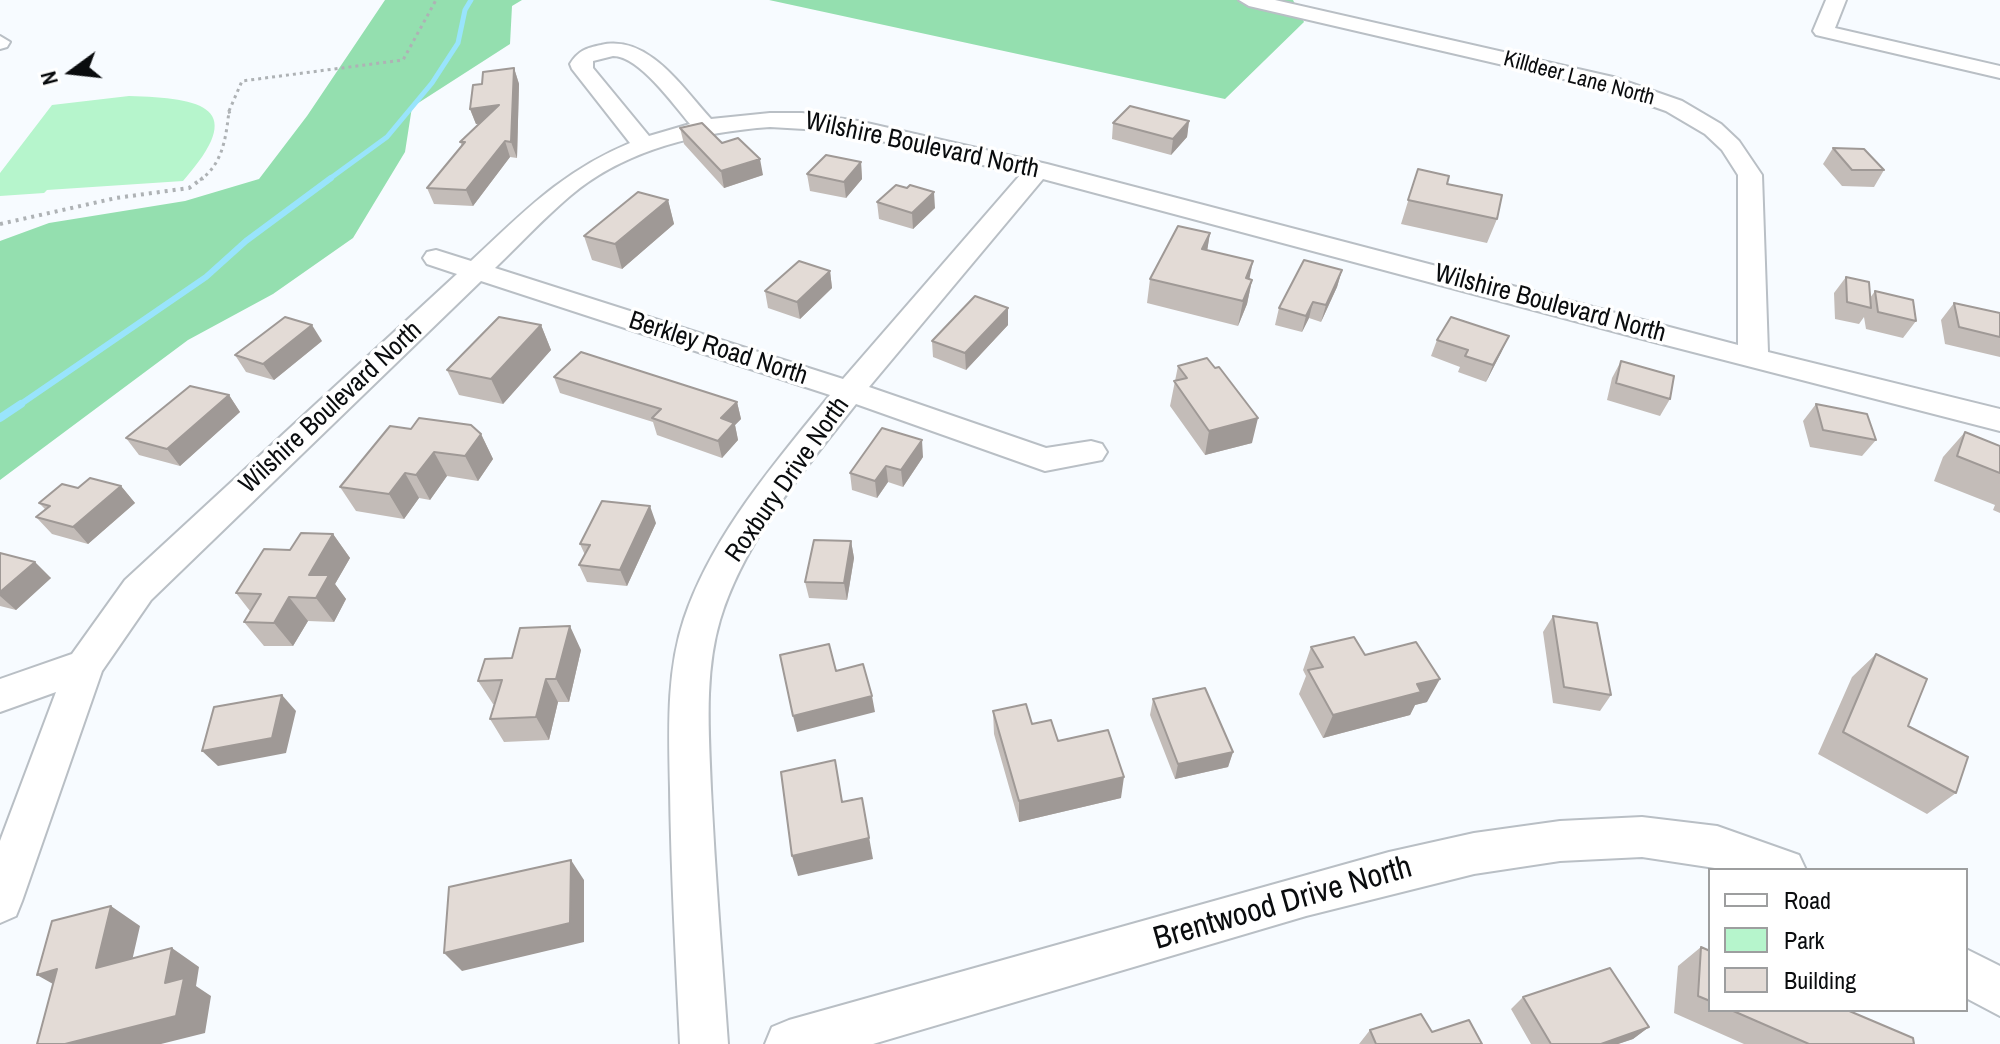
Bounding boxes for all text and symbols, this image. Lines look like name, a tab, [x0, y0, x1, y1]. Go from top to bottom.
north arrow	[32, 32, 112, 112]
street label: Killdeer Lane North	[1501, 46, 1657, 112]
text: N	[33, 68, 65, 88]
street label: Wilshire Boulevard North	[802, 106, 1042, 186]
street label: Wilshire Boulevard North	[1431, 258, 1669, 350]
street label: Berkley Road North	[625, 305, 811, 393]
street label: Wilshire Boulevard North	[233, 315, 429, 501]
street label: Roxbury Drive North	[719, 391, 857, 569]
street label: Brentwood Drive North	[1149, 849, 1417, 959]
legend	[1708, 868, 1968, 1012]
text: Road	[1784, 884, 1831, 916]
text: Park	[1784, 924, 1824, 956]
text: Building	[1784, 964, 1856, 996]

